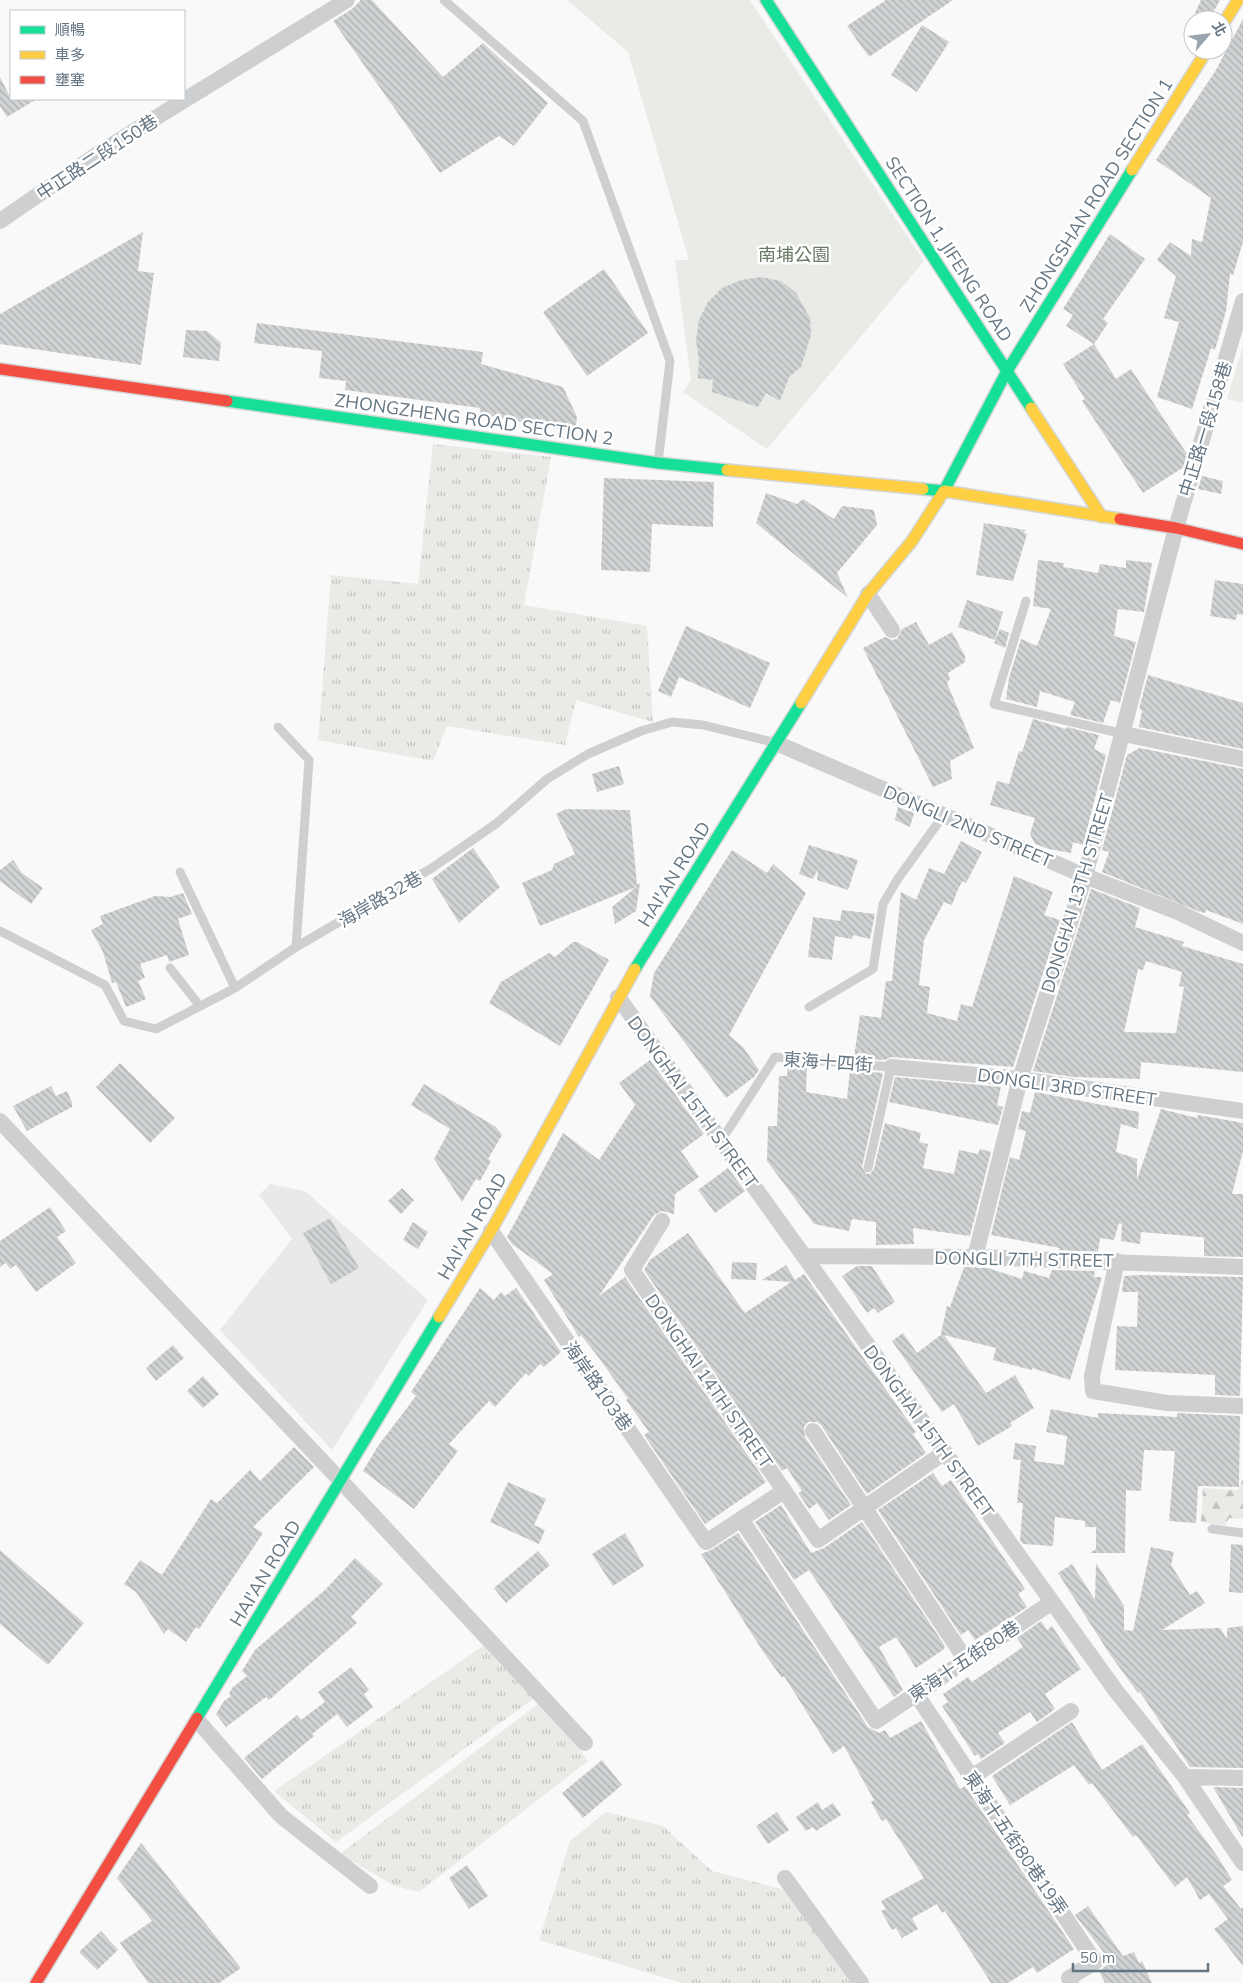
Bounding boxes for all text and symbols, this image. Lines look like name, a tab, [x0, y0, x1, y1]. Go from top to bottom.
legend	[10, 10, 185, 100]
north arrow	[1183, 10, 1233, 60]
text: 北	[1208, 18, 1231, 39]
text: 順暢	[55, 20, 85, 39]
text: 車多	[55, 45, 85, 64]
text: 壅塞	[55, 70, 85, 89]
street label: ZHONGSHAN ROAD SECTION 1	[1014, 74, 1178, 316]
street label: 中正路二段150巷	[32, 109, 162, 205]
street label: SECTION 1, JIFENG ROAD	[880, 152, 1018, 346]
park label: 南埔公園	[758, 243, 830, 266]
street label: 中正路一段158巷	[1173, 359, 1237, 499]
street label: ZHONGZHENG ROAD SECTION 2	[333, 388, 615, 450]
street label: DONGLI 2ND STREET	[880, 780, 1056, 872]
street label: DONGHAI 13TH STREET	[1036, 790, 1118, 996]
street label: HAI'AN ROAD	[633, 817, 715, 931]
street label: 海岸路32巷	[334, 866, 426, 932]
street label: DONGHAI 15TH STREET	[623, 1011, 763, 1193]
street label: 東海十四街	[782, 1047, 874, 1077]
street label: DONGLI 3RD STREET	[976, 1063, 1158, 1111]
street label: HAI'AN ROAD	[432, 1168, 512, 1284]
street label: DONGLI 7TH STREET	[934, 1246, 1114, 1272]
street label: DONGHAI 14TH STREET	[640, 1289, 778, 1473]
street label: 海岸路103巷	[559, 1337, 637, 1435]
street label: DONGHAI 15TH STREET	[859, 1340, 999, 1522]
street label: HAI'AN ROAD	[224, 1516, 306, 1630]
street label: 東海十五街80巷	[904, 1615, 1024, 1707]
street label: 東海十五街80巷19弄	[959, 1766, 1073, 1920]
scale bar	[1073, 1940, 1208, 1972]
text: 50 m	[1080, 1948, 1115, 1967]

